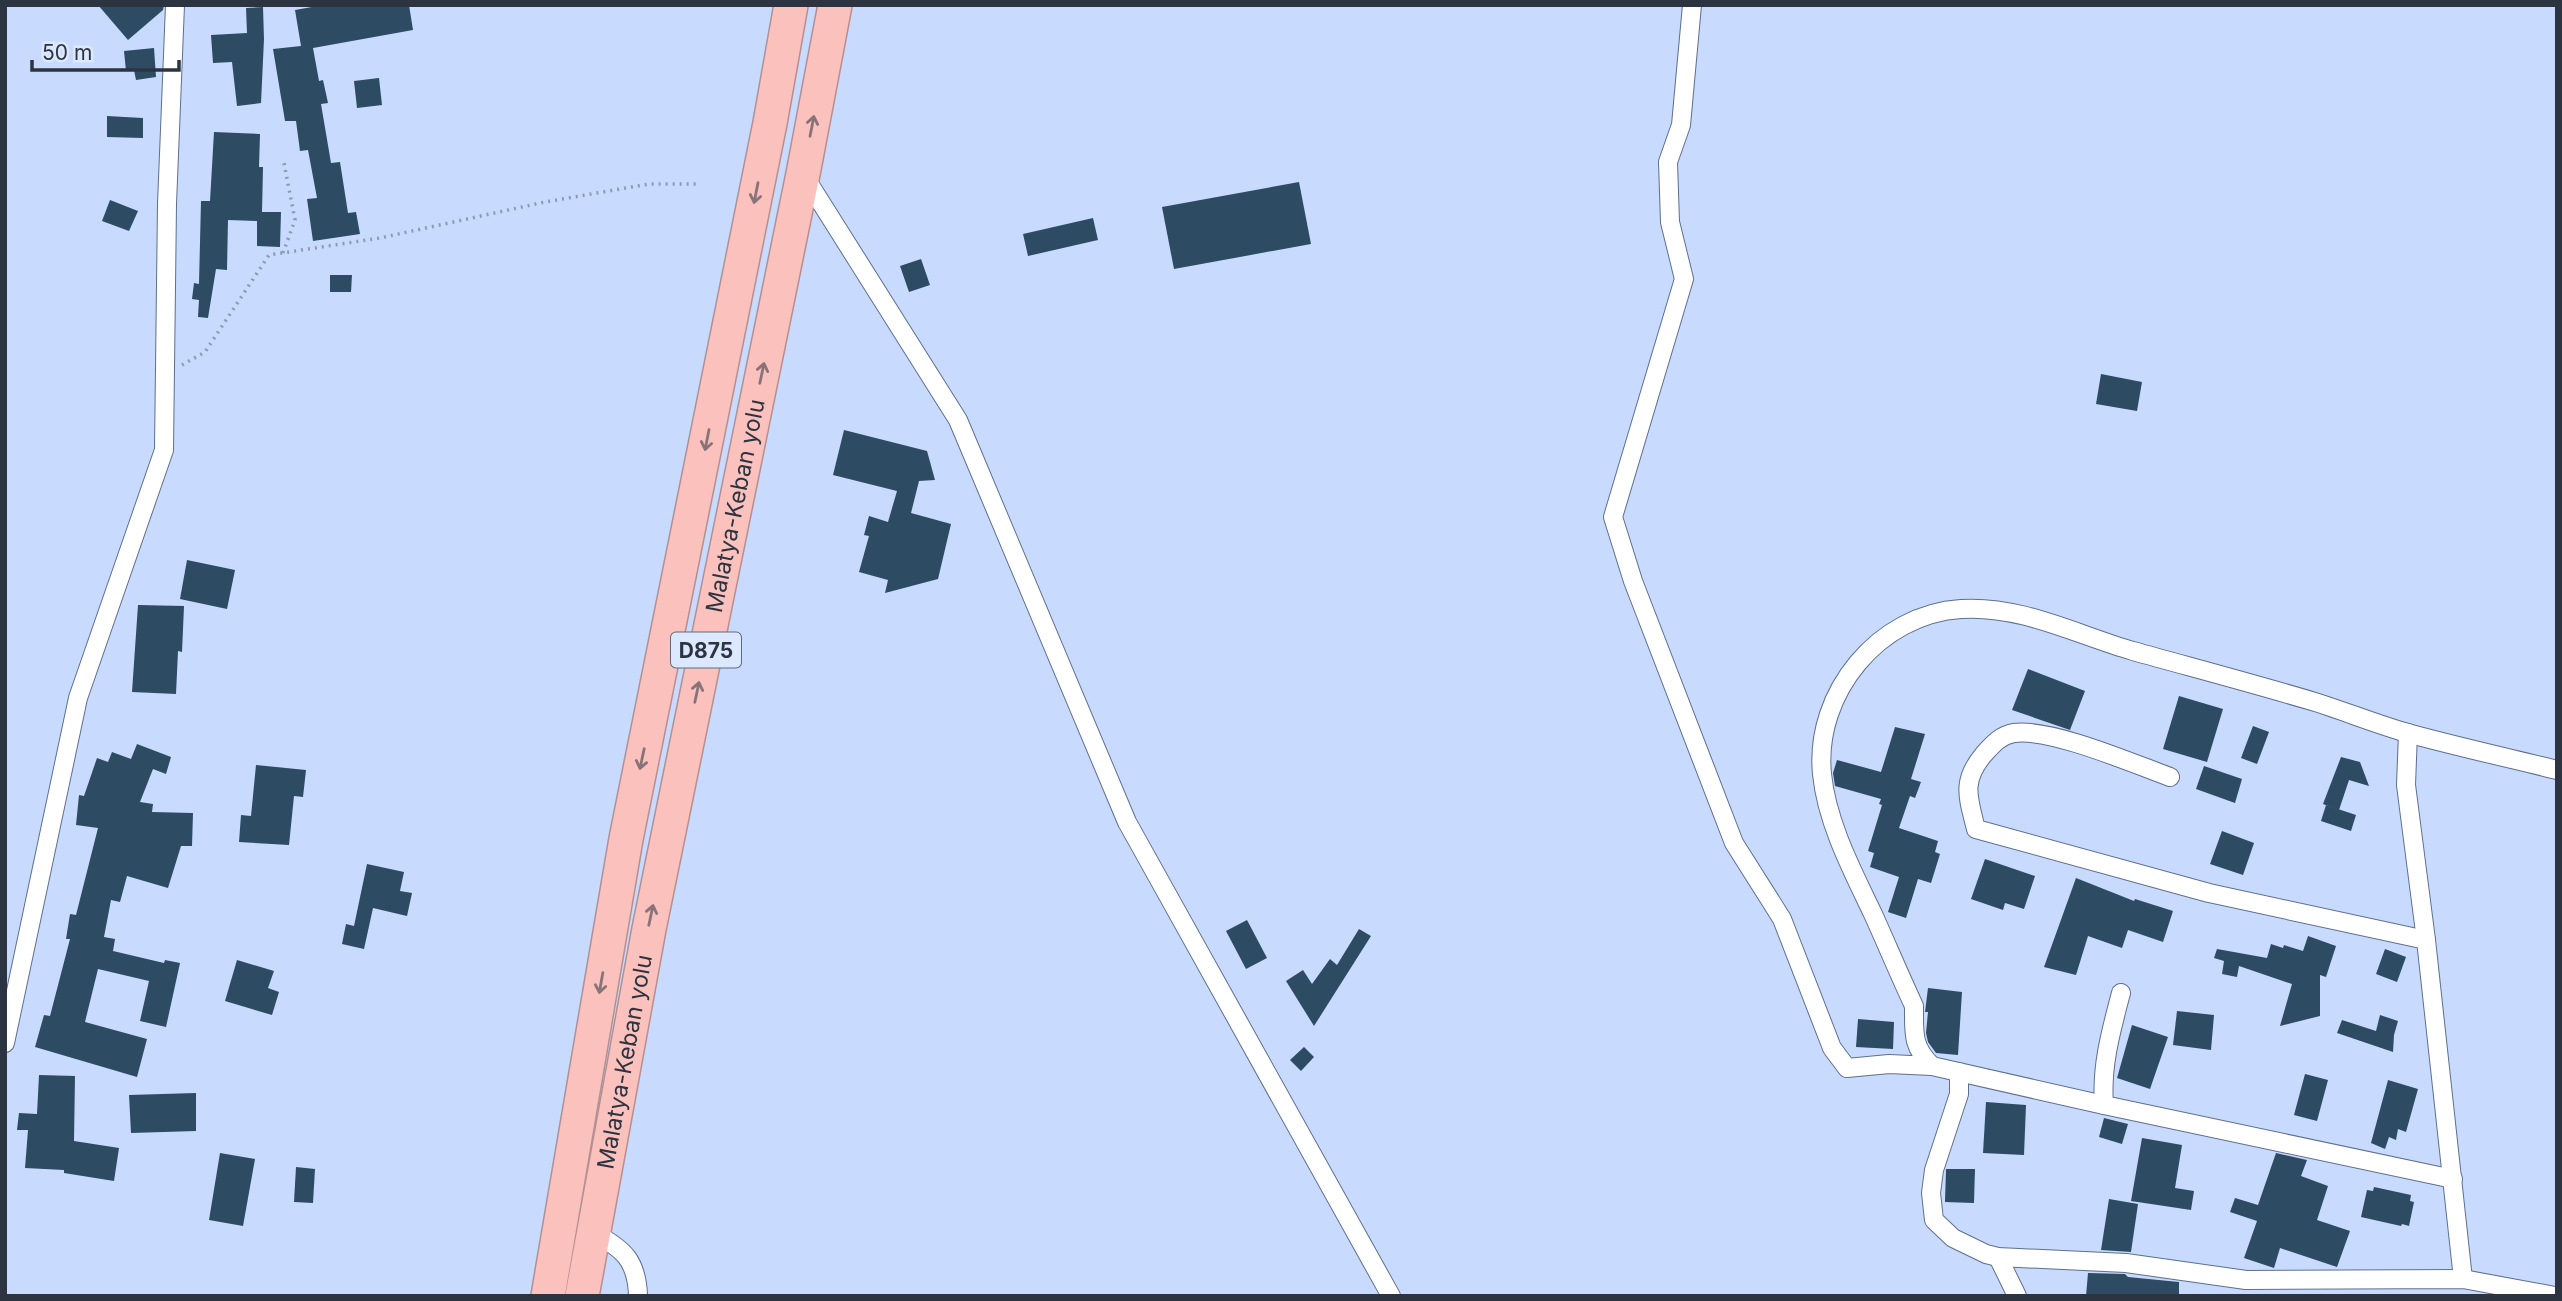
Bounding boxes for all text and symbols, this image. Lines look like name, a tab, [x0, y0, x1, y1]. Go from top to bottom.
scale bar	[32, 28, 178, 72]
text: 50 m	[42, 40, 92, 65]
one-way arrow	[806, 115, 820, 138]
one-way arrow	[749, 181, 763, 204]
one-way arrow	[756, 362, 770, 385]
street label: Malatya-Keban yolu	[700, 397, 771, 615]
one-way arrow	[700, 428, 713, 451]
road number: D875	[671, 632, 741, 668]
one-way arrow	[691, 681, 705, 704]
one-way arrow	[635, 747, 649, 770]
one-way arrow	[645, 904, 659, 927]
street label: Malatya-Keban yolu	[591, 952, 658, 1171]
one-way arrow	[594, 971, 607, 994]

